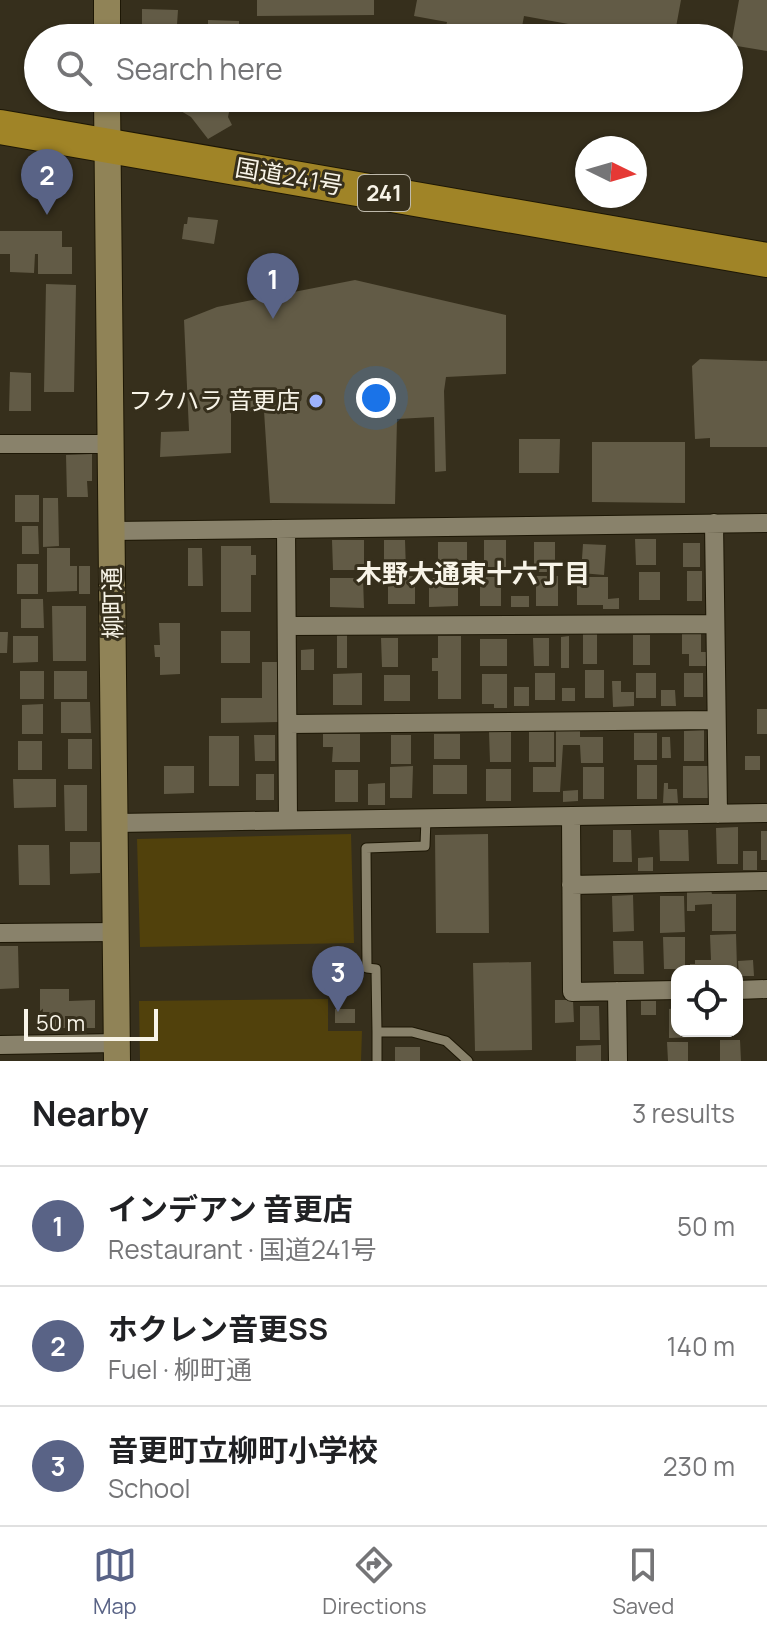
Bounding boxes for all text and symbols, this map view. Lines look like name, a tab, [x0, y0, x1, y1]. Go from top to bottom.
search box	[24, 24, 743, 112]
icon: search	[52, 46, 96, 90]
text: Search here	[116, 48, 283, 89]
north arrow	[575, 136, 647, 208]
pin: 2	[21, 149, 73, 215]
street label: 国道241号	[233, 150, 346, 201]
road number: 241	[358, 175, 410, 211]
pin: 1	[247, 253, 299, 319]
your location	[356, 378, 396, 418]
place label: フクハラ 音更店	[128, 383, 300, 416]
marker: フクハラ 音更店	[307, 392, 325, 410]
district label: 木野大通東十六丁目	[356, 555, 590, 591]
street label: 柳町通	[94, 567, 129, 639]
pin: 3	[312, 946, 364, 1012]
map controls	[671, 965, 743, 1037]
button: locate	[671, 965, 743, 1037]
scale bar	[24, 1005, 158, 1041]
text: 50 m	[36, 1008, 85, 1038]
text: Nearby	[32, 1090, 148, 1136]
text: 3 results	[632, 1095, 735, 1131]
text: インデアン 音更店	[108, 1188, 353, 1229]
text: 1	[52, 1208, 64, 1244]
text: 50 m	[677, 1208, 735, 1244]
text: Restaurant · 国道241号	[108, 1231, 377, 1267]
text: ホクレン音更SS	[108, 1308, 328, 1349]
text: 2	[50, 1328, 66, 1364]
text: 140 m	[666, 1328, 735, 1364]
text: Fuel · 柳町通	[108, 1351, 252, 1387]
text: 音更町立柳町小学校	[108, 1429, 378, 1470]
text: 3	[50, 1448, 66, 1484]
text: 230 m	[663, 1448, 735, 1484]
text: School	[108, 1470, 191, 1506]
tab: Map	[93, 1543, 137, 1621]
tab: Directions	[322, 1543, 427, 1621]
tab: Saved	[612, 1543, 674, 1621]

